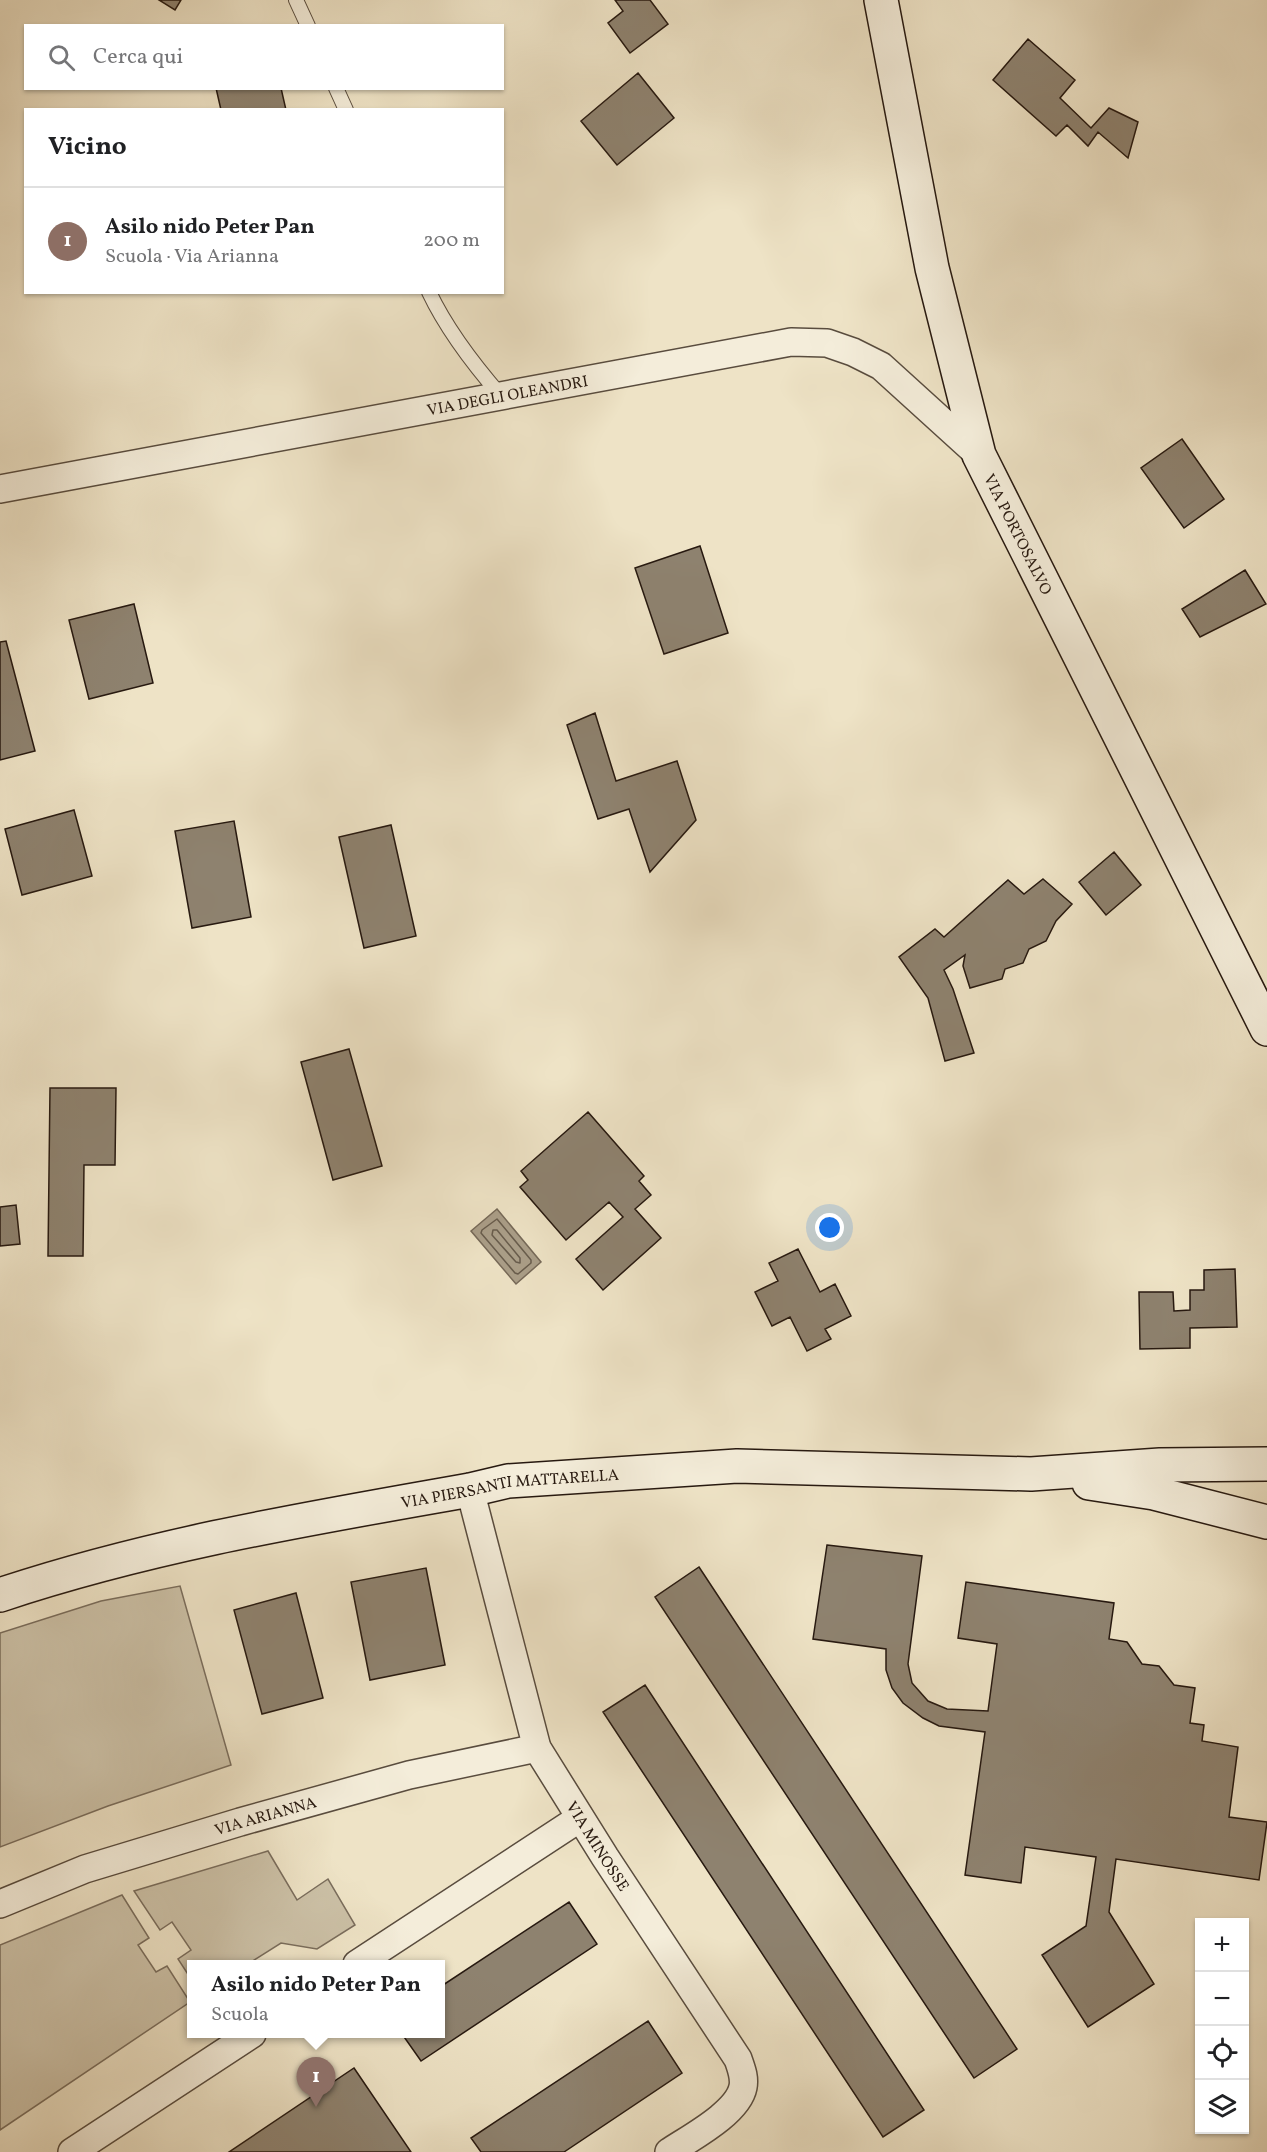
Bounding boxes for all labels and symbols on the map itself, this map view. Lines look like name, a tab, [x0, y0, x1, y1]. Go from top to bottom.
street label: VIA DEGLI OLEANDRI	[425, 371, 590, 422]
street label: VIA PORTOSALVO	[977, 471, 1057, 599]
your location	[815, 1213, 844, 1242]
street label: VIA PIERSANTI MATTARELLA	[399, 1465, 620, 1515]
street label: VIA ARIANNA	[212, 1792, 319, 1842]
street label: VIA MINOSSE	[560, 1798, 634, 1896]
pin: 1	[296, 2058, 336, 2107]

